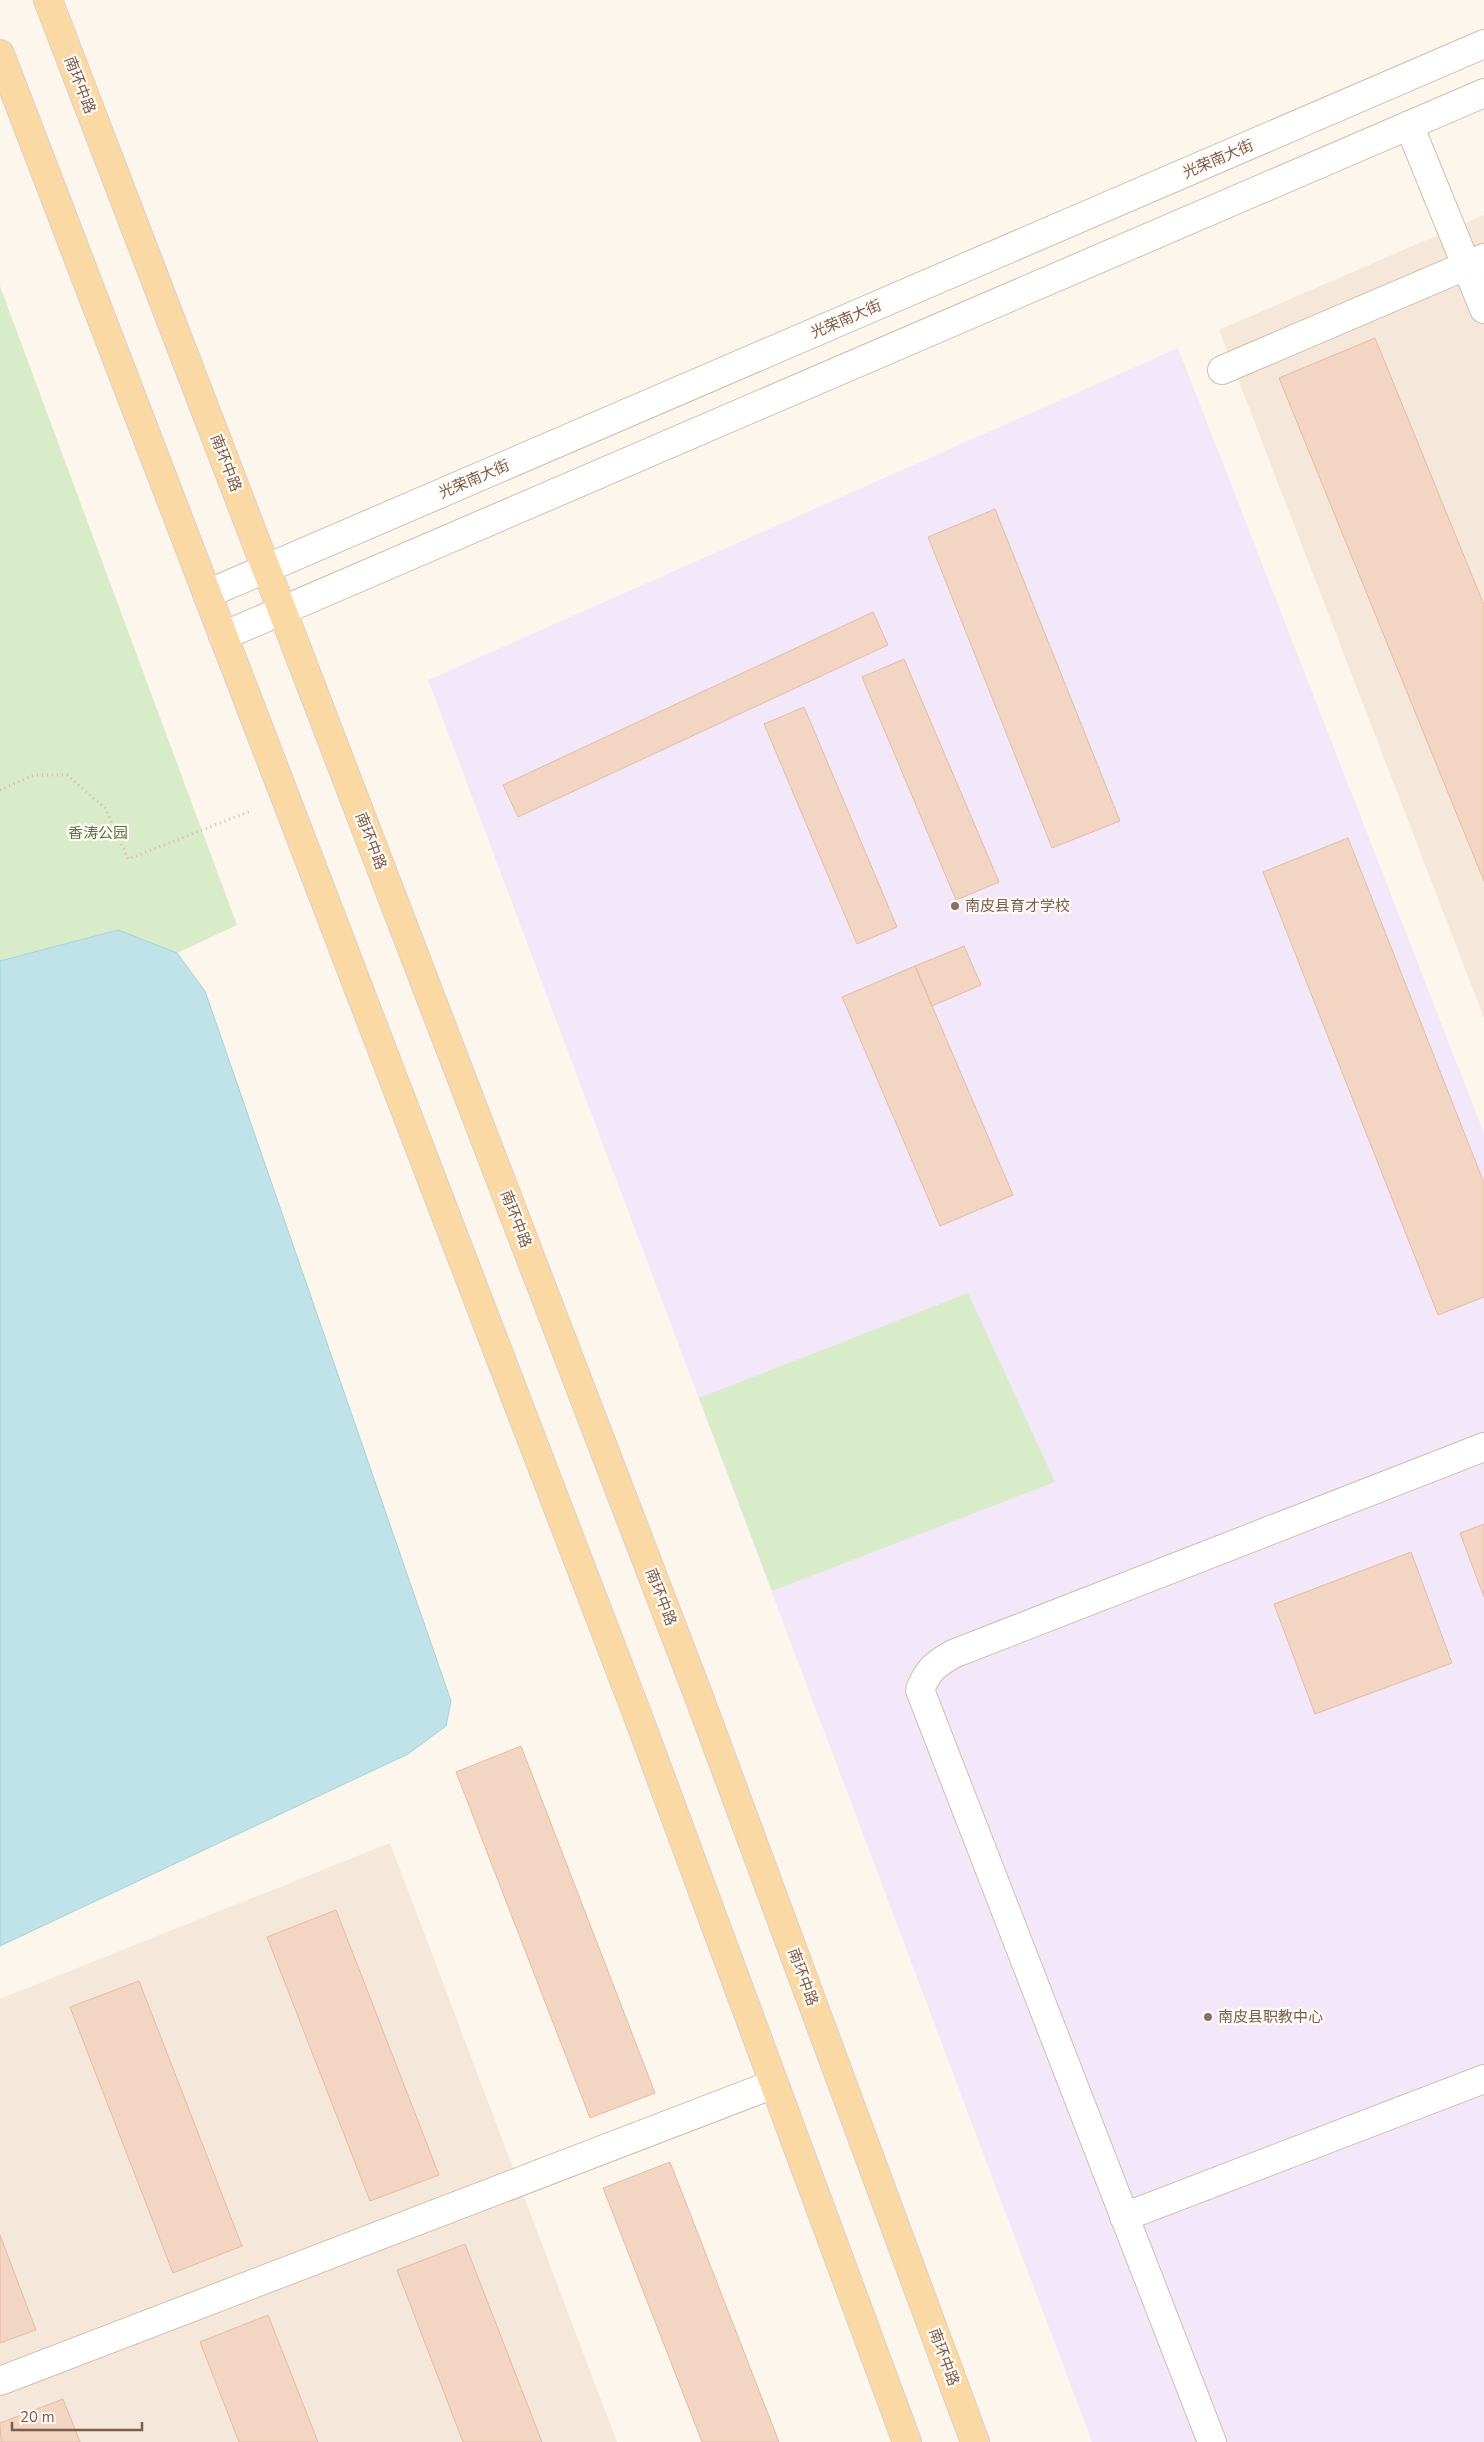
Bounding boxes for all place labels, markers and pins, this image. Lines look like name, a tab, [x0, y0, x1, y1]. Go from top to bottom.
place label: 南皮县育才学校	[965, 896, 1070, 916]
marker: 南皮县育才学校	[949, 900, 961, 912]
place label: 南皮县职教中心	[1218, 2007, 1323, 2027]
marker: 南皮县职教中心	[1202, 2011, 1214, 2023]

